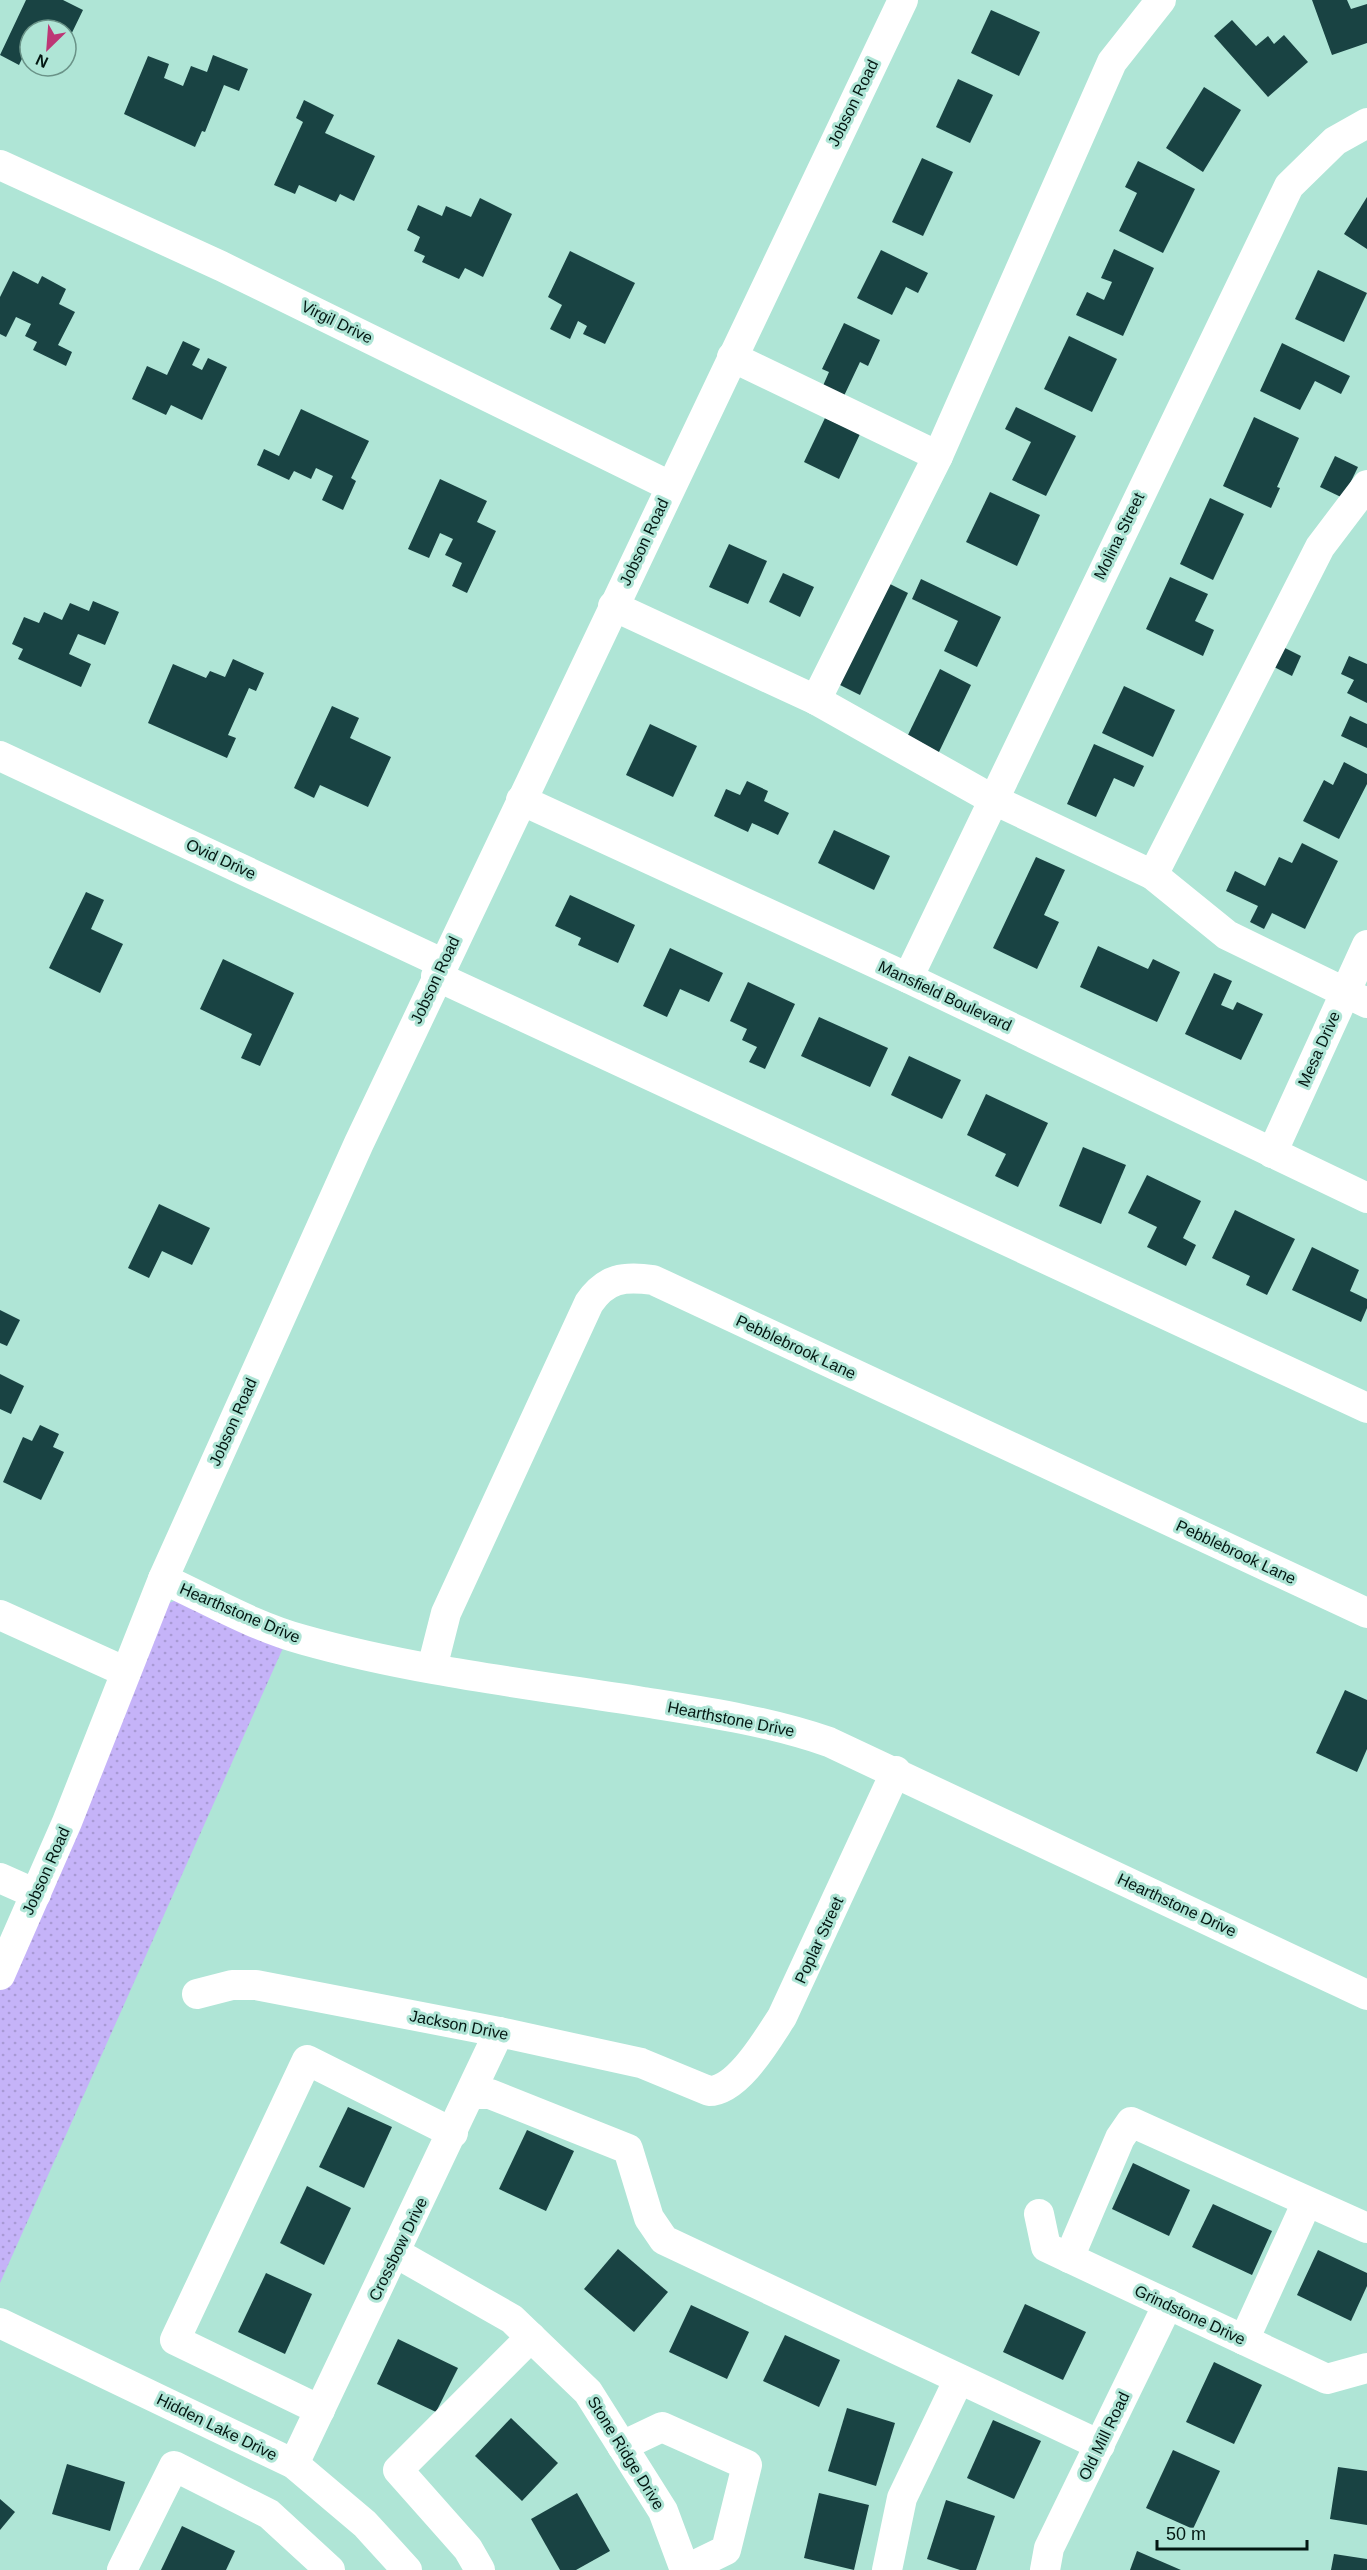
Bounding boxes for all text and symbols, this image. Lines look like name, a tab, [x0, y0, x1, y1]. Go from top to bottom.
north arrow	[18, 18, 78, 78]
text: N	[33, 51, 51, 71]
street label: Jobson Road	[825, 57, 881, 149]
street label: Virgil Drive	[299, 297, 375, 347]
street label: Molina Street	[1091, 489, 1148, 582]
street label: Jobson Road	[616, 496, 672, 588]
street label: Ovid Drive	[184, 836, 259, 883]
street label: Jobson Road	[407, 934, 463, 1026]
street label: Mansfield Boulevard	[876, 958, 1014, 1034]
street label: Mesa Drive	[1295, 1008, 1343, 1089]
street label: Pebblebrook Lane	[734, 1312, 859, 1382]
street label: Jobson Road	[206, 1375, 260, 1469]
street label: Pebblebrook Lane	[1174, 1517, 1299, 1587]
street label: Hearthstone Drive	[177, 1580, 303, 1646]
street label: Hearthstone Drive	[666, 1698, 796, 1740]
street label: Jobson Road	[19, 1824, 73, 1918]
street label: Hearthstone Drive	[1115, 1870, 1239, 1940]
street label: Poplar Street	[792, 1894, 847, 1986]
street label: Jackson Drive	[408, 2007, 510, 2043]
street label: Crossbow Drive	[366, 2194, 430, 2303]
street label: Grindstone Drive	[1132, 2282, 1248, 2348]
street label: Old Mill Road	[1075, 2389, 1133, 2483]
street label: Hidden Lake Drive	[154, 2391, 280, 2464]
street label: Stone Ridge Drive	[584, 2393, 668, 2513]
scale bar	[1157, 2513, 1307, 2551]
text: 50 m	[1166, 2524, 1206, 2544]

